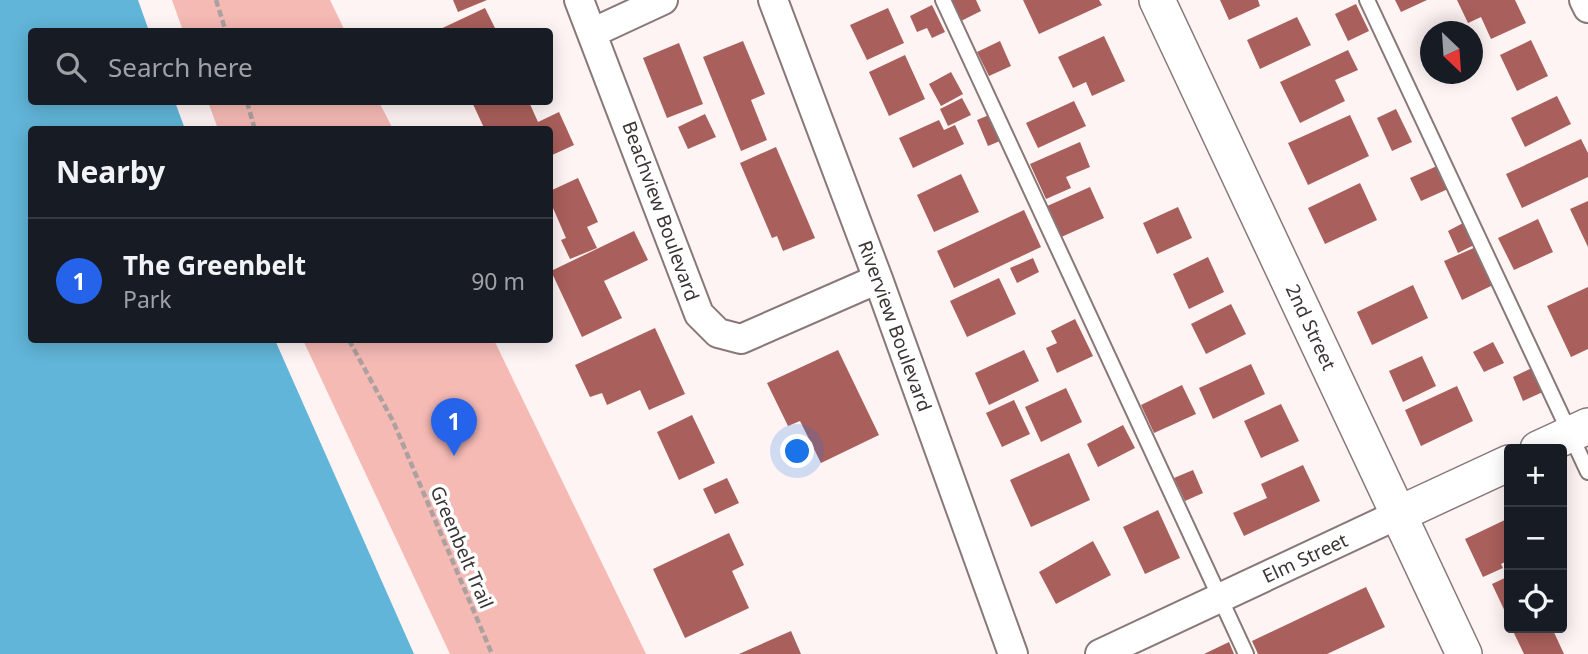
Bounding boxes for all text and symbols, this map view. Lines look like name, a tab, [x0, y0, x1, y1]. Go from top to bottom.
north arrow	[1420, 21, 1483, 84]
search box	[28, 28, 553, 105]
icon: search	[52, 48, 90, 86]
text: Search here	[108, 49, 253, 85]
street label: Beachview Boulevard	[616, 117, 706, 305]
text: Nearby	[56, 151, 165, 192]
street label: Riverview Boulevard	[852, 237, 938, 415]
text: The Greenbelt	[123, 247, 306, 283]
text: 1	[72, 265, 86, 297]
text: 90 m	[471, 265, 525, 297]
street label: 2nd Street	[1280, 280, 1342, 374]
text: Park	[123, 283, 172, 315]
pin: 1	[431, 398, 477, 456]
your location	[780, 434, 814, 468]
map controls	[1504, 444, 1567, 633]
button: +	[1504, 444, 1567, 507]
street label: Greenbelt Trail	[424, 482, 500, 612]
button: −	[1504, 507, 1567, 570]
street label: Elm Street	[1258, 527, 1352, 589]
button: locate	[1504, 570, 1567, 633]

